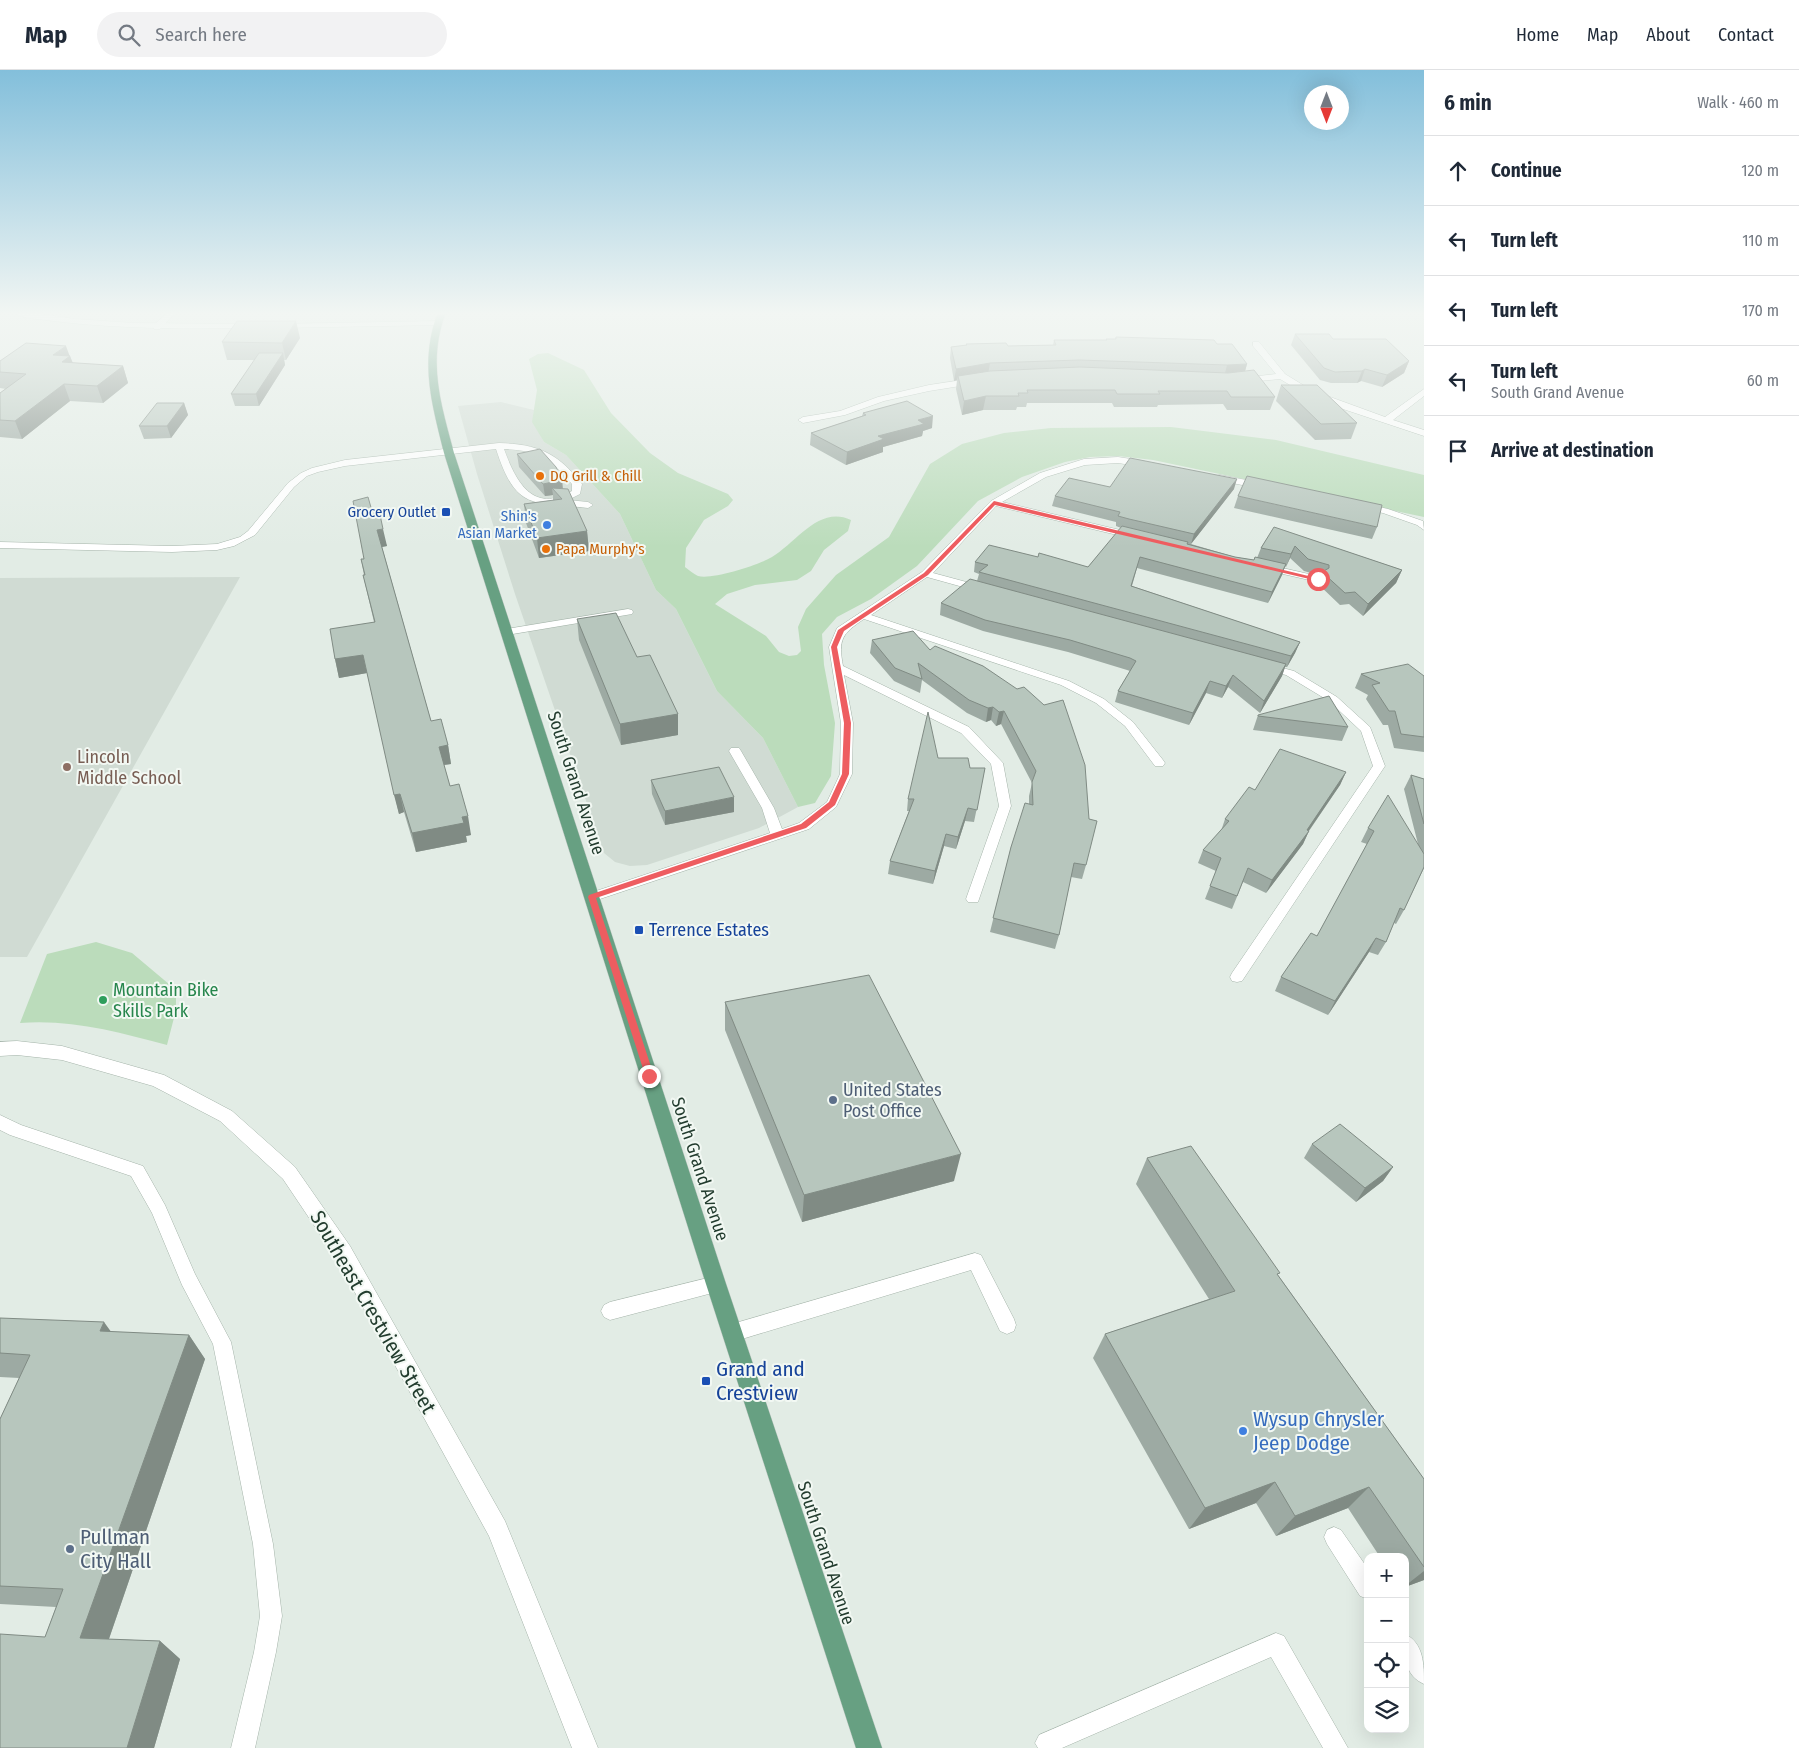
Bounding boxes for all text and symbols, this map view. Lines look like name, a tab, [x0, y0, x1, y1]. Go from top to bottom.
search box	[97, 12, 447, 57]
text: Map	[25, 21, 67, 49]
icon: search	[115, 21, 143, 49]
text: Search here	[155, 23, 247, 46]
text: Home	[1516, 24, 1559, 46]
text: Map	[1587, 24, 1618, 46]
text: About	[1646, 24, 1690, 46]
text: Contact	[1718, 24, 1774, 46]
north arrow	[1304, 85, 1349, 130]
text: 6 min	[1444, 90, 1492, 116]
text: Walk · 460 m	[1697, 93, 1779, 112]
icon: ahead	[1444, 157, 1472, 185]
text: Continue	[1491, 159, 1562, 182]
text: 120 m	[1741, 161, 1779, 180]
icon: left	[1444, 227, 1472, 255]
text: Turn left	[1491, 229, 1558, 252]
text: 110 m	[1742, 231, 1779, 250]
icon: left	[1444, 297, 1472, 325]
text: Turn left	[1491, 299, 1558, 322]
text: 170 m	[1742, 301, 1779, 320]
text: Turn left	[1491, 360, 1558, 383]
icon: left	[1444, 367, 1472, 395]
text: 60 m	[1747, 371, 1779, 390]
text: South Grand Avenue	[1491, 383, 1624, 402]
icon: arrive	[1444, 437, 1472, 465]
text: Arrive at destination	[1491, 439, 1654, 462]
place label: DQ Grill & Chill	[550, 467, 641, 485]
marker: DQ Grill & Chill	[534, 470, 546, 482]
place label: Grocery Outlet	[347, 503, 436, 521]
marker: Grocery Outlet	[440, 506, 452, 518]
place label: Shin's Asian Market	[458, 507, 537, 542]
marker: Shin's Asian Market	[541, 519, 553, 531]
place label: Papa Murphy's	[556, 540, 645, 558]
marker: Papa Murphy's	[540, 543, 552, 555]
route start	[1307, 568, 1330, 591]
street label: South Grand Avenue	[542, 708, 610, 858]
place label: Lincoln Middle School	[77, 746, 181, 789]
marker: Lincoln Middle School	[61, 761, 73, 773]
place label: Terrence Estates	[649, 919, 769, 941]
marker: Terrence Estates	[633, 924, 645, 936]
place label: Mountain Bike Skills Park	[113, 979, 219, 1022]
marker: Mountain Bike Skills Park	[97, 994, 109, 1006]
route end	[638, 1065, 661, 1088]
place label: United States Post Office	[843, 1079, 942, 1122]
street label: South Grand Avenue	[666, 1094, 734, 1244]
marker: United States Post Office	[827, 1094, 839, 1106]
street label: Southeast Crestview Street	[304, 1206, 442, 1418]
place label: Grand and Crestview	[716, 1356, 805, 1406]
marker: Grand and Crestview	[700, 1375, 712, 1387]
place label: Wysup Chrysler Jeep Dodge	[1253, 1406, 1385, 1456]
marker: Wysup Chrysler Jeep Dodge	[1237, 1425, 1249, 1437]
street label: South Grand Avenue	[792, 1478, 860, 1628]
place label: Pullman City Hall	[80, 1524, 151, 1574]
marker: Pullman City Hall	[64, 1543, 76, 1555]
map controls	[1364, 1553, 1409, 1733]
button: +	[1364, 1553, 1409, 1598]
button: −	[1364, 1598, 1409, 1643]
button: locate	[1364, 1643, 1409, 1688]
button: layers	[1364, 1688, 1409, 1733]

